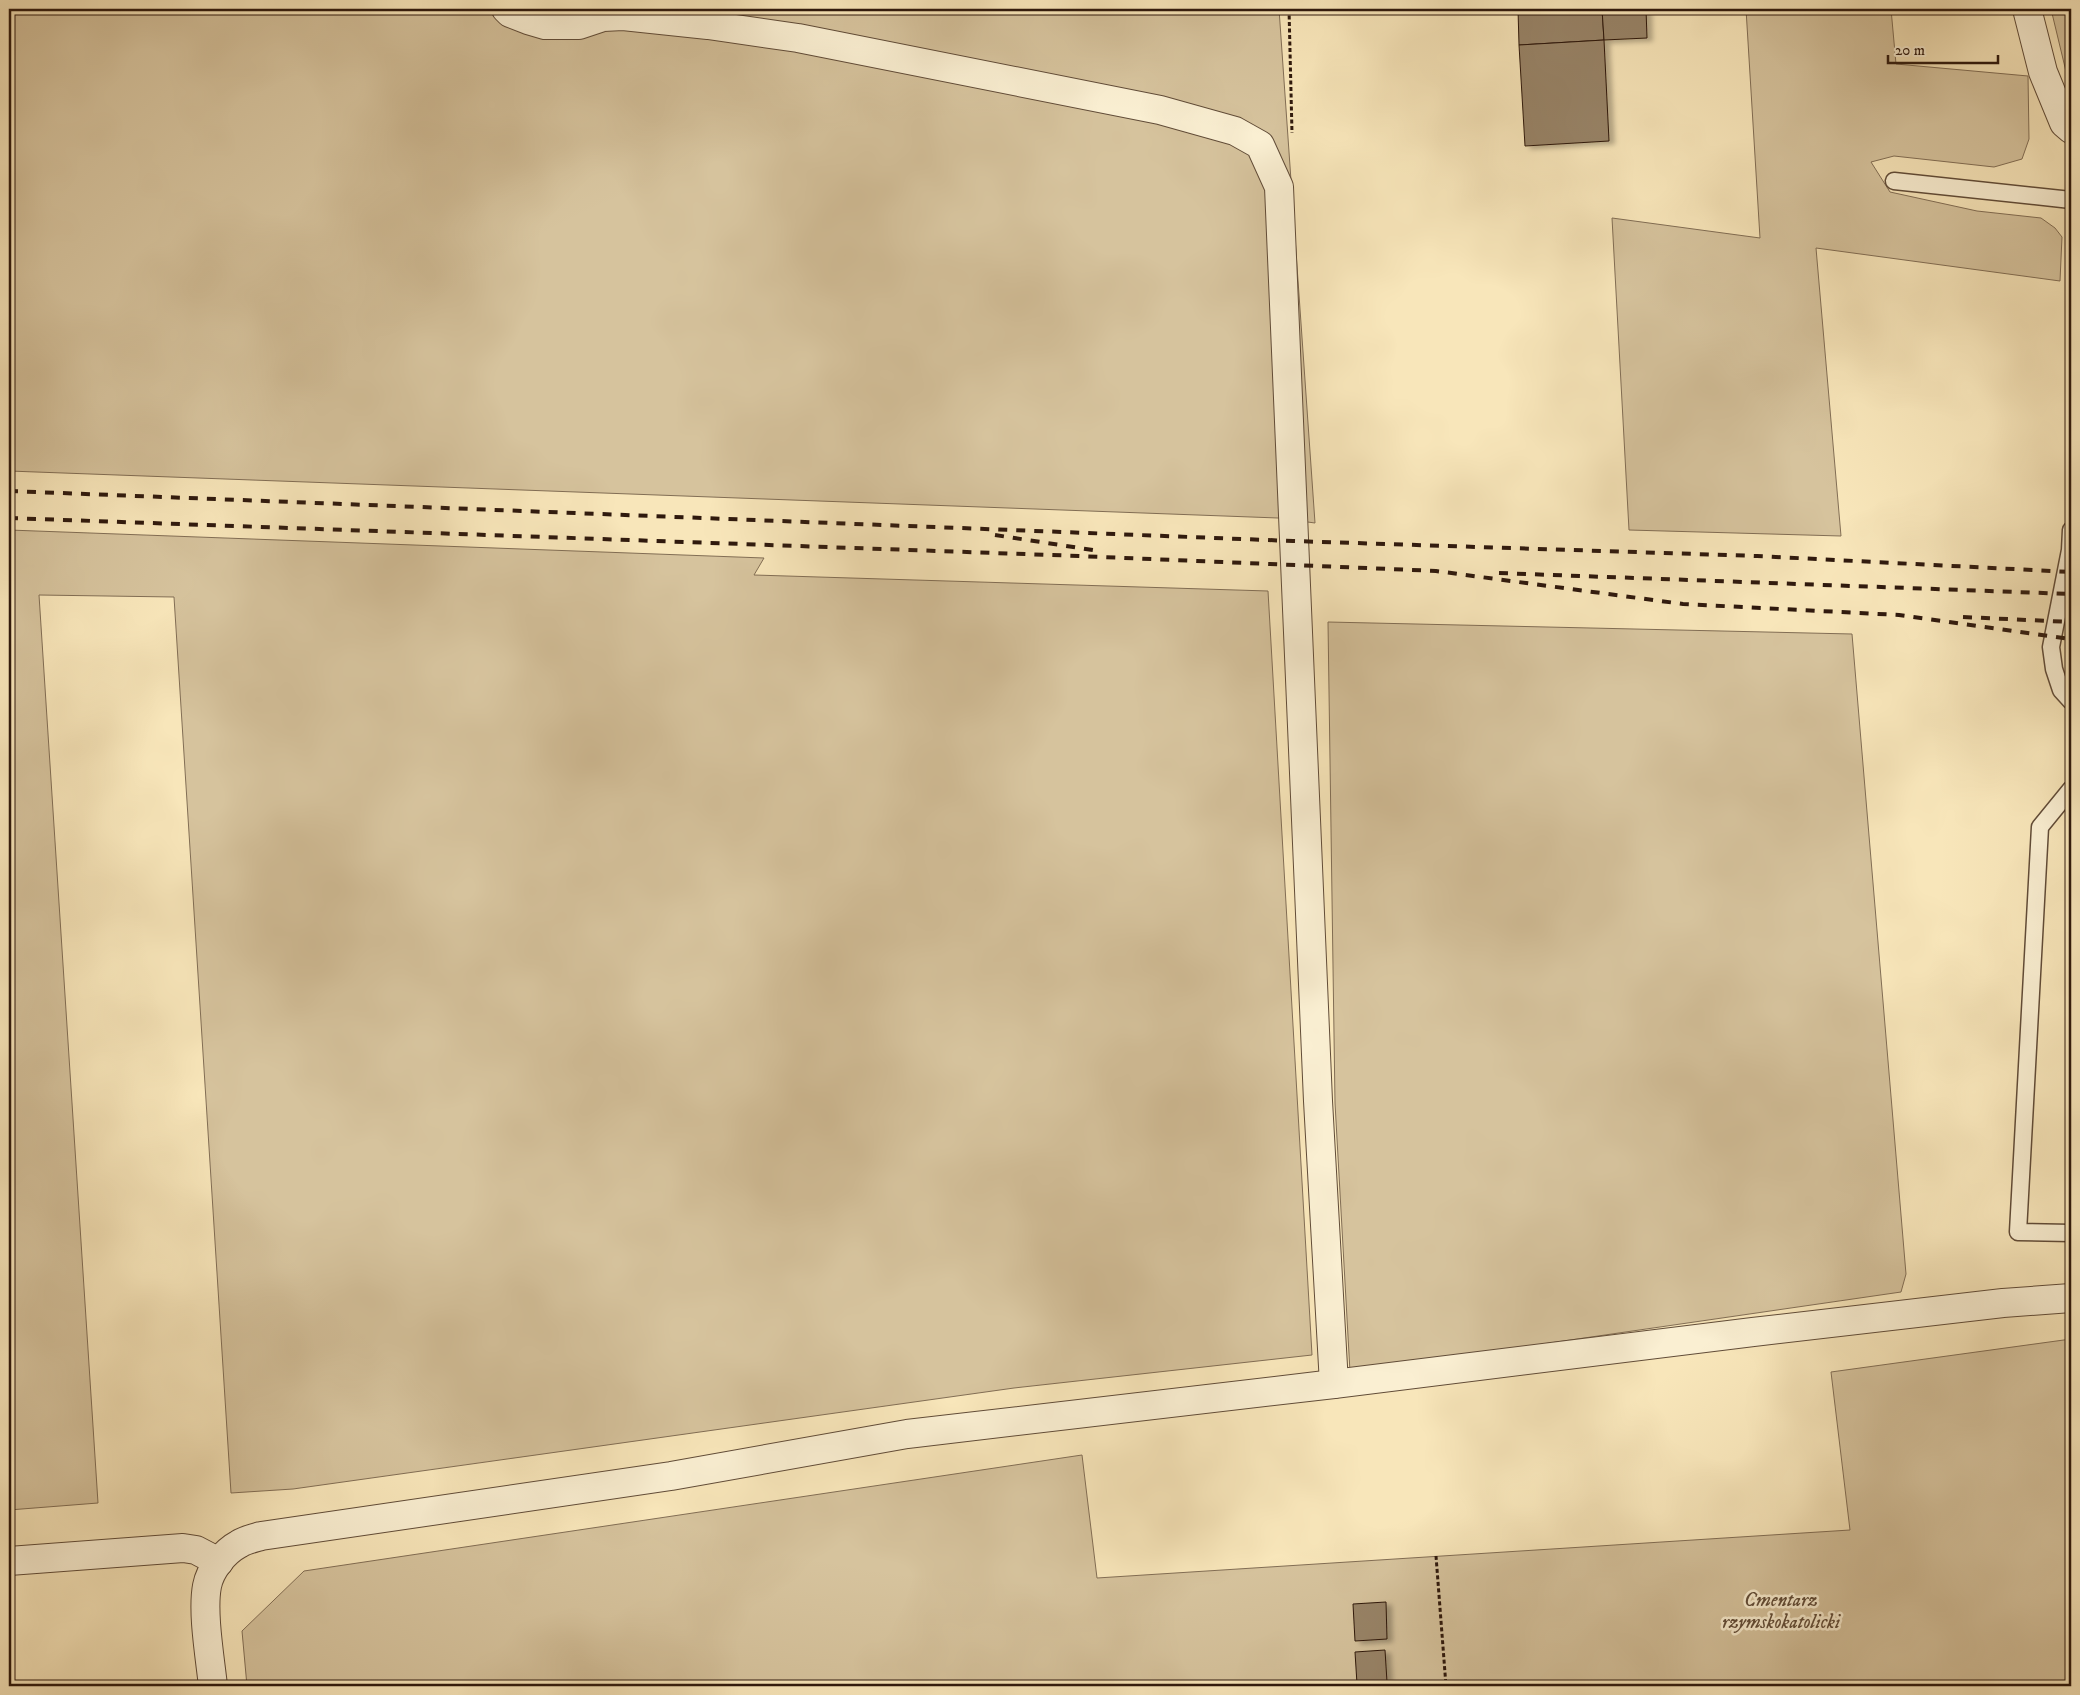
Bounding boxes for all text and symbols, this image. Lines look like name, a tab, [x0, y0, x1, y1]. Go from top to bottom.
scale bar	[1888, 32, 1998, 64]
text: 20 m	[1895, 41, 1925, 60]
park label: Cmentarz rzymskokatolicki	[1722, 1589, 1841, 1634]

